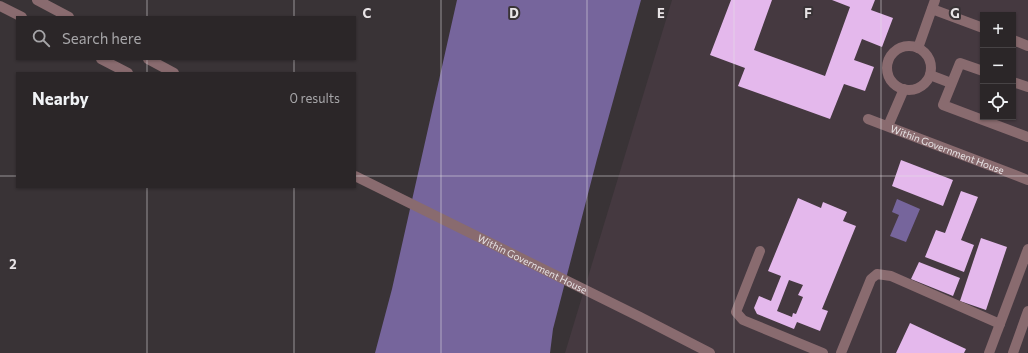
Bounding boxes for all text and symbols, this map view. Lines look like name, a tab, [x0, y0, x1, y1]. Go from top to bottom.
text: C	[363, 5, 372, 21]
text: D	[509, 5, 519, 21]
text: E	[657, 5, 665, 21]
text: F	[804, 5, 812, 21]
text: G	[950, 5, 960, 21]
map controls	[980, 12, 1016, 120]
button: +	[980, 12, 1016, 48]
search box	[16, 16, 356, 60]
icon: search	[30, 27, 52, 49]
text: Search here	[62, 29, 141, 47]
button: −	[980, 48, 1016, 84]
button: locate	[980, 84, 1016, 120]
text: Nearby	[32, 88, 89, 109]
text: 0 results	[289, 90, 340, 106]
street label: Within Government House	[889, 122, 1006, 176]
street label: Within Government House	[476, 232, 589, 296]
text: 2	[9, 256, 17, 272]

